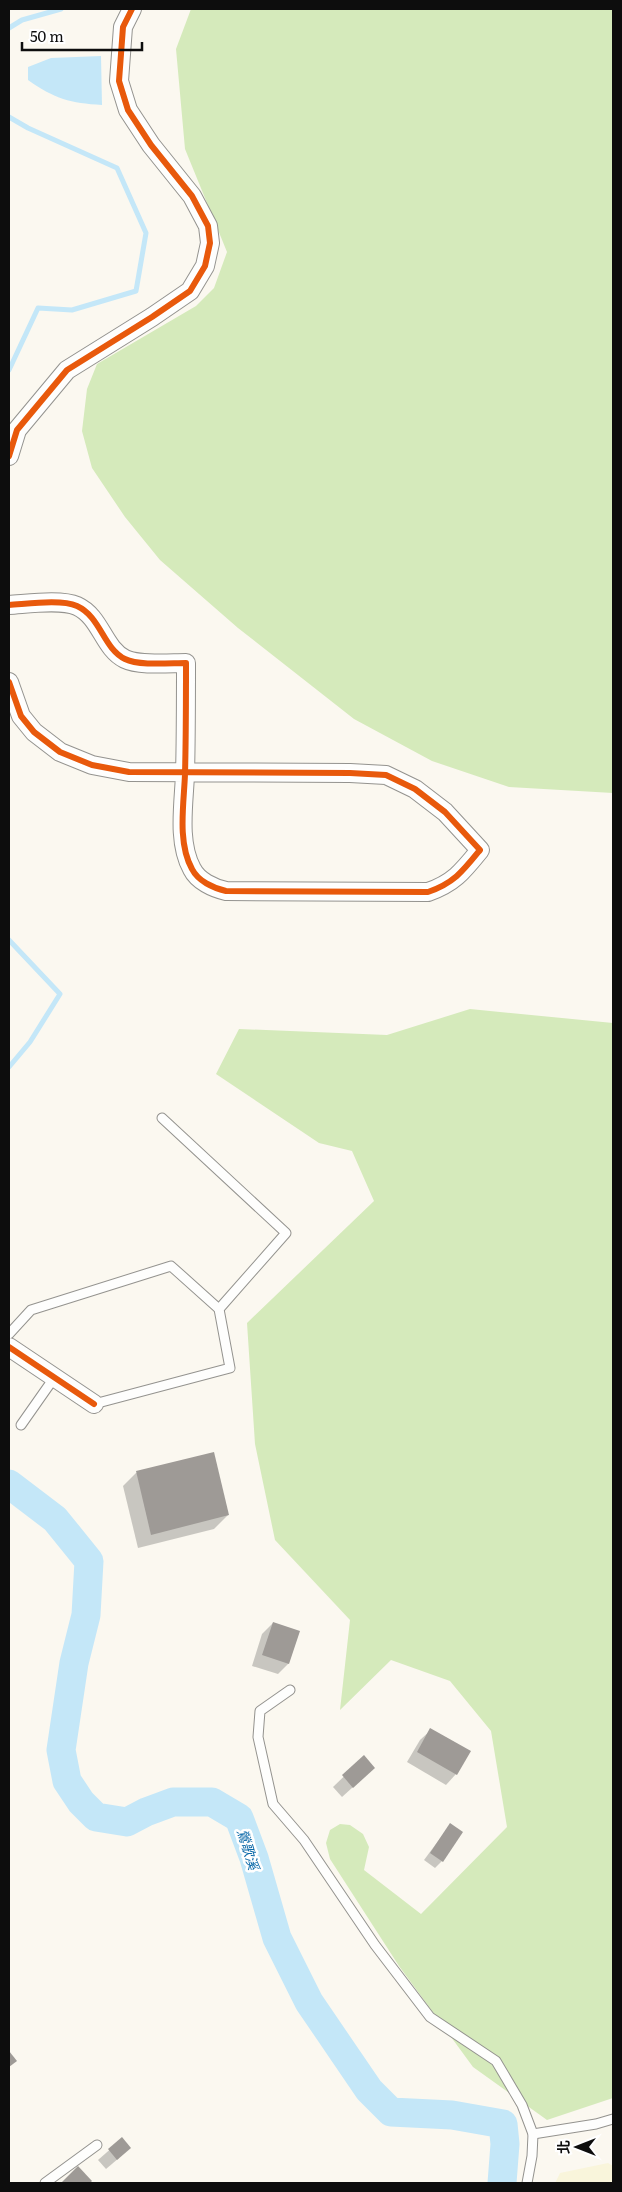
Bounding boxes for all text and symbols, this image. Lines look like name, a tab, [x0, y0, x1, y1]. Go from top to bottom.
scale bar	[22, 20, 142, 52]
text: 50 m	[30, 24, 64, 47]
water label: 鶯歌溪	[233, 1826, 265, 1874]
north arrow	[552, 2122, 602, 2172]
text: 北	[553, 2140, 573, 2154]

